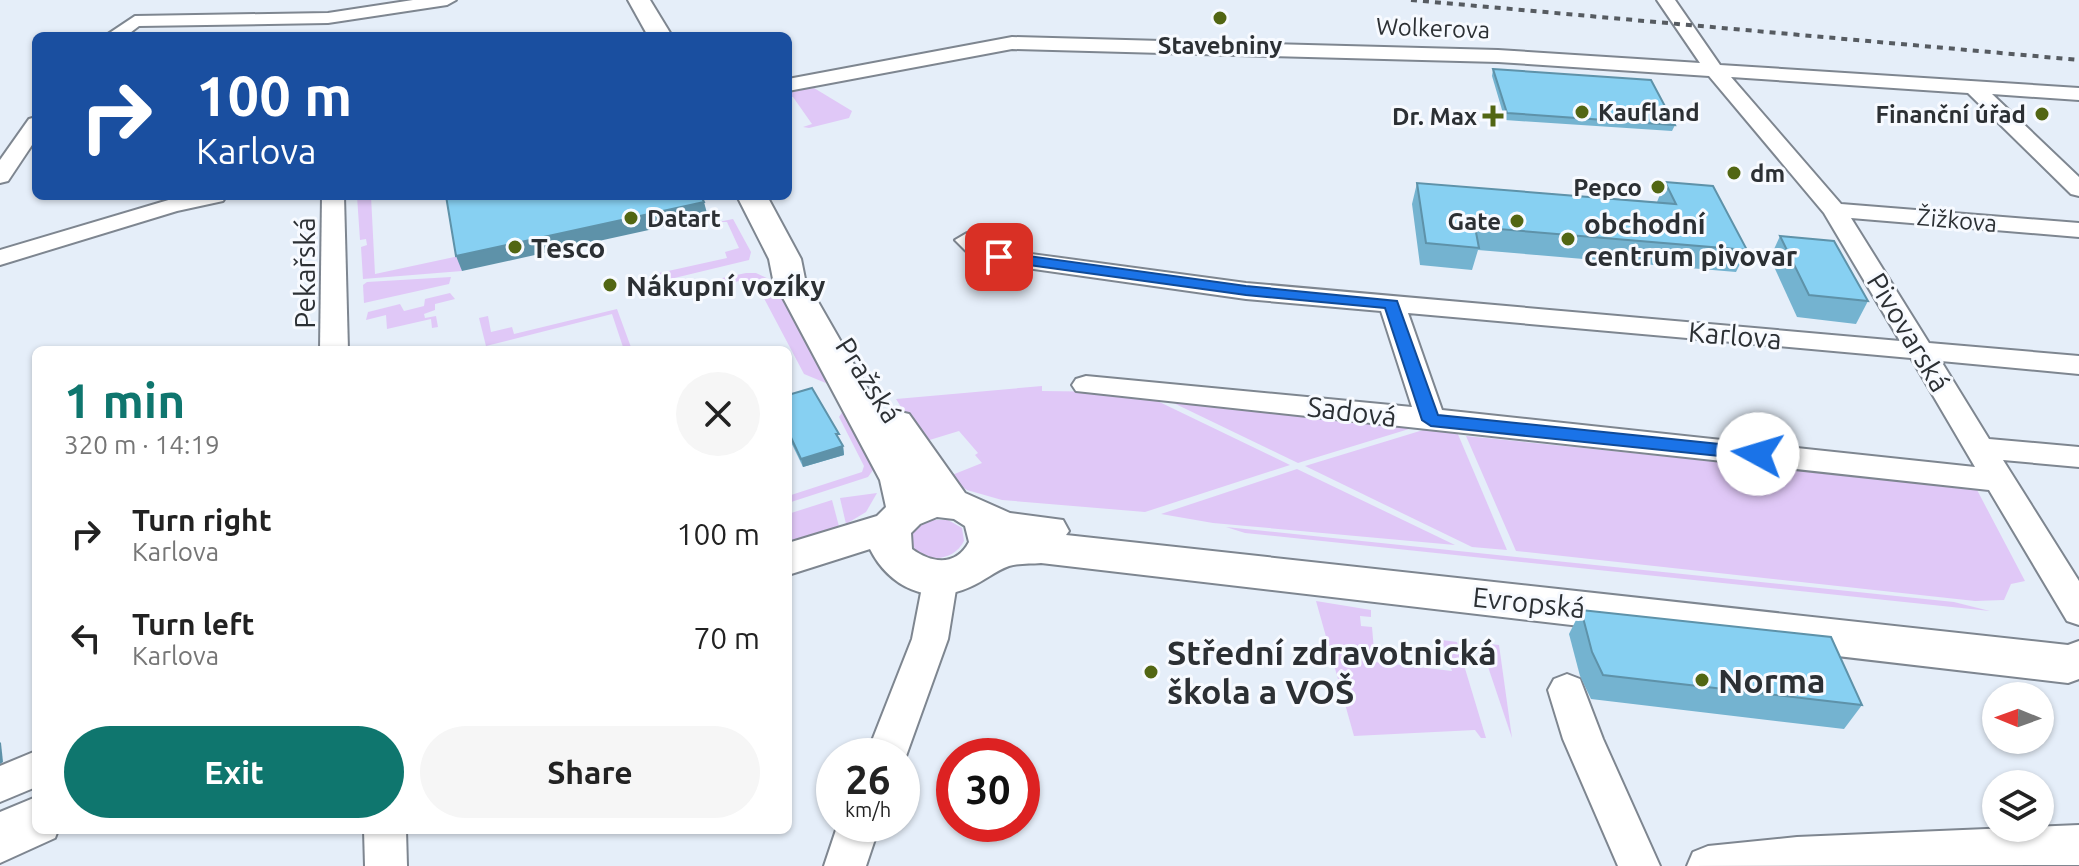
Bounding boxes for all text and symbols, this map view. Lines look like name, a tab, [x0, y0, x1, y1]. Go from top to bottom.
marker: Stavebniny	[1211, 9, 1229, 27]
street label: Wolkerova	[1375, 13, 1491, 43]
place label: Stavebniny	[1158, 32, 1282, 59]
icon: right	[64, 64, 168, 168]
text: 100 m	[196, 64, 352, 127]
place label: Kaufland	[1598, 99, 1700, 126]
place label: Finanční úřad	[1875, 101, 2026, 128]
place label: Dr. Max	[1392, 103, 1477, 130]
marker: Kaufland	[1573, 103, 1591, 121]
marker: Finanční úřad	[2033, 105, 2051, 123]
marker: Dr. Max	[1484, 107, 1502, 125]
text: Karlova	[196, 130, 317, 171]
place label: dm	[1750, 160, 1785, 187]
marker: dm	[1725, 164, 1743, 182]
place label: Pepco	[1573, 174, 1642, 201]
marker: Pepco	[1649, 178, 1667, 196]
street label: Žižkova	[1916, 202, 1998, 237]
place label: Datart	[647, 205, 721, 232]
place label: Gate	[1448, 208, 1501, 235]
place label: obchodní centrum pivovar	[1584, 208, 1798, 271]
marker: Datart	[622, 209, 640, 227]
marker: Gate	[1508, 212, 1526, 230]
street label: Pekařská	[289, 217, 320, 329]
pin	[965, 223, 1033, 291]
marker: obchodní centrum pivovar	[1559, 230, 1577, 248]
place label: Tesco	[531, 232, 605, 263]
icon: arrive	[977, 235, 1021, 279]
marker: Tesco	[506, 238, 524, 256]
street label: Pivovarská	[1862, 267, 1956, 397]
place label: Nákupní vozíky	[626, 270, 825, 301]
marker: Nákupní vozíky	[601, 276, 619, 294]
street label: Karlova	[1687, 315, 1783, 355]
street label: Pražská	[830, 332, 908, 428]
button: close	[676, 372, 760, 456]
text: 1 min	[64, 373, 185, 427]
street label: Sadová	[1306, 390, 1398, 432]
position arrow	[1716, 412, 1800, 496]
text: 320 m · 14:19	[64, 430, 220, 459]
text: Turn right	[132, 503, 272, 537]
icon: right	[64, 512, 108, 556]
text: 100 m	[676, 517, 760, 551]
text: Karlova	[132, 537, 219, 566]
street label: Evropská	[1471, 581, 1587, 623]
text: Turn left	[132, 607, 254, 641]
icon: left	[64, 616, 108, 660]
text: 70 m	[693, 621, 760, 655]
place label: Střední zdravotnická škola a VOŠ	[1167, 633, 1497, 710]
text: Karlova	[132, 641, 219, 670]
place label: Norma	[1718, 661, 1826, 699]
marker: Střední zdravotnická škola a VOŠ	[1142, 663, 1160, 681]
marker: Norma	[1693, 671, 1711, 689]
north arrow	[1982, 682, 2054, 754]
map controls	[1982, 682, 2054, 842]
button: Exit	[64, 726, 404, 818]
button: Share	[420, 726, 760, 818]
speed limit sign: 30	[936, 738, 1040, 842]
text: 26	[845, 757, 891, 802]
button: layers	[1982, 770, 2054, 842]
text: km/h	[845, 798, 891, 821]

